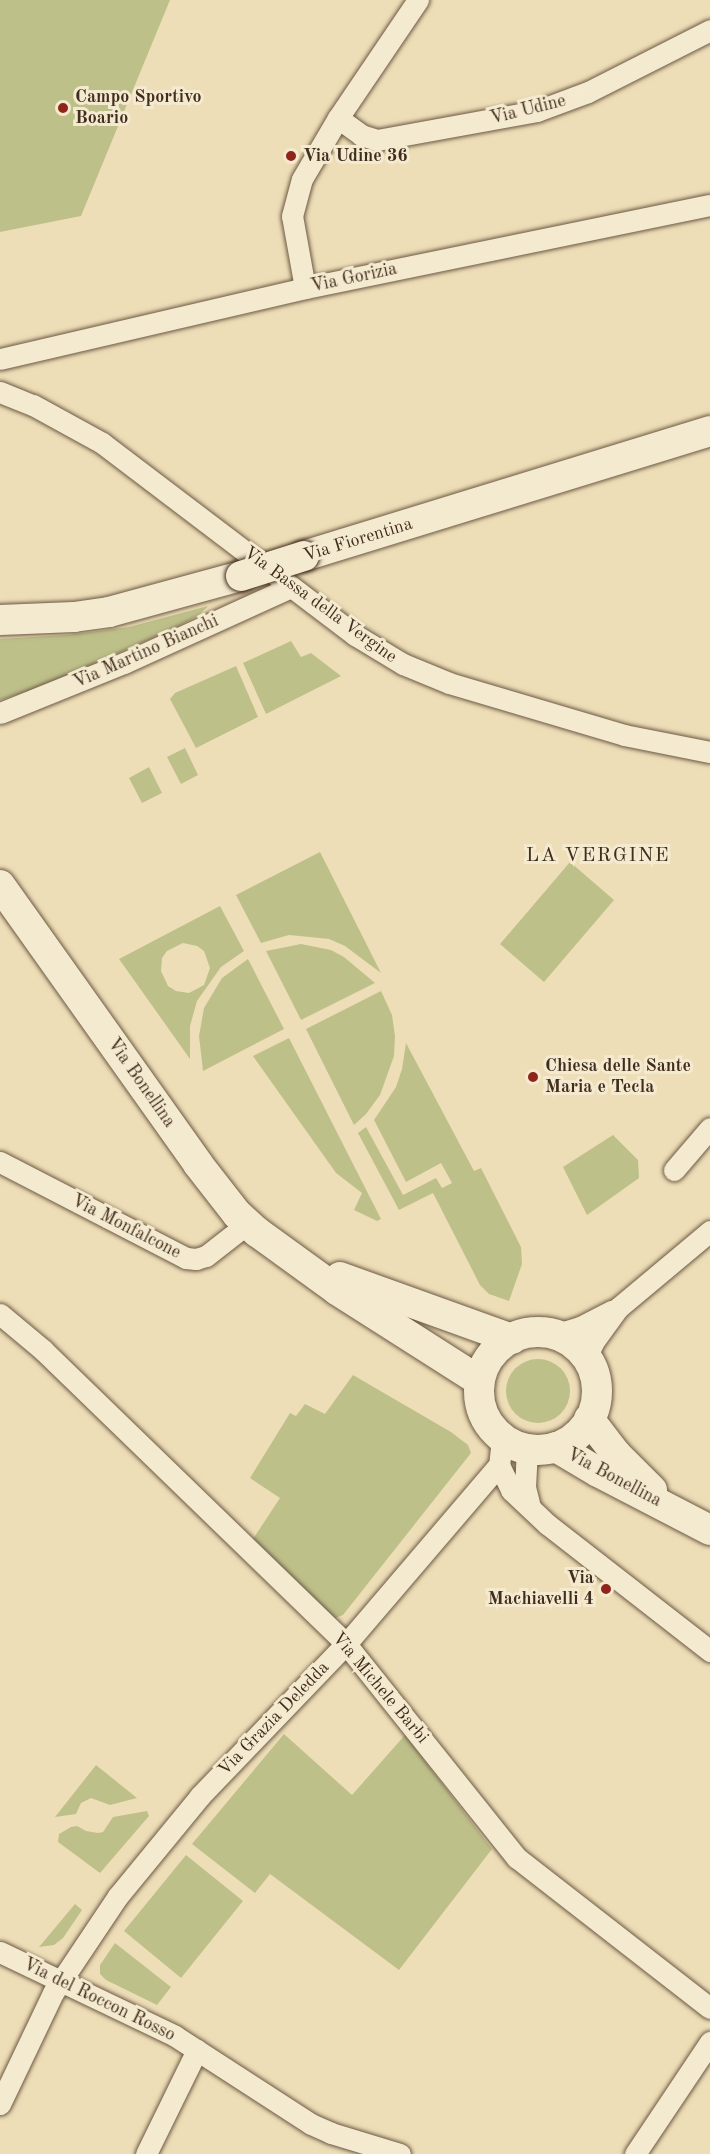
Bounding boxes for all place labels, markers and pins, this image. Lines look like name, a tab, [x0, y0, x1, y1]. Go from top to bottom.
place label: Campo Sportivo Boario	[75, 87, 202, 130]
marker: Campo Sportivo Boario	[56, 101, 70, 115]
place label: Via Udine 36	[303, 145, 408, 167]
marker: Via Udine 36	[284, 149, 298, 163]
place label: Chiesa delle Sante Maria e Tecla	[545, 1056, 691, 1098]
marker: Chiesa delle Sante Maria e Tecla	[526, 1070, 540, 1084]
place label: Via Machiavelli 4	[488, 1568, 594, 1610]
marker: Via Machiavelli 4	[599, 1582, 613, 1596]

